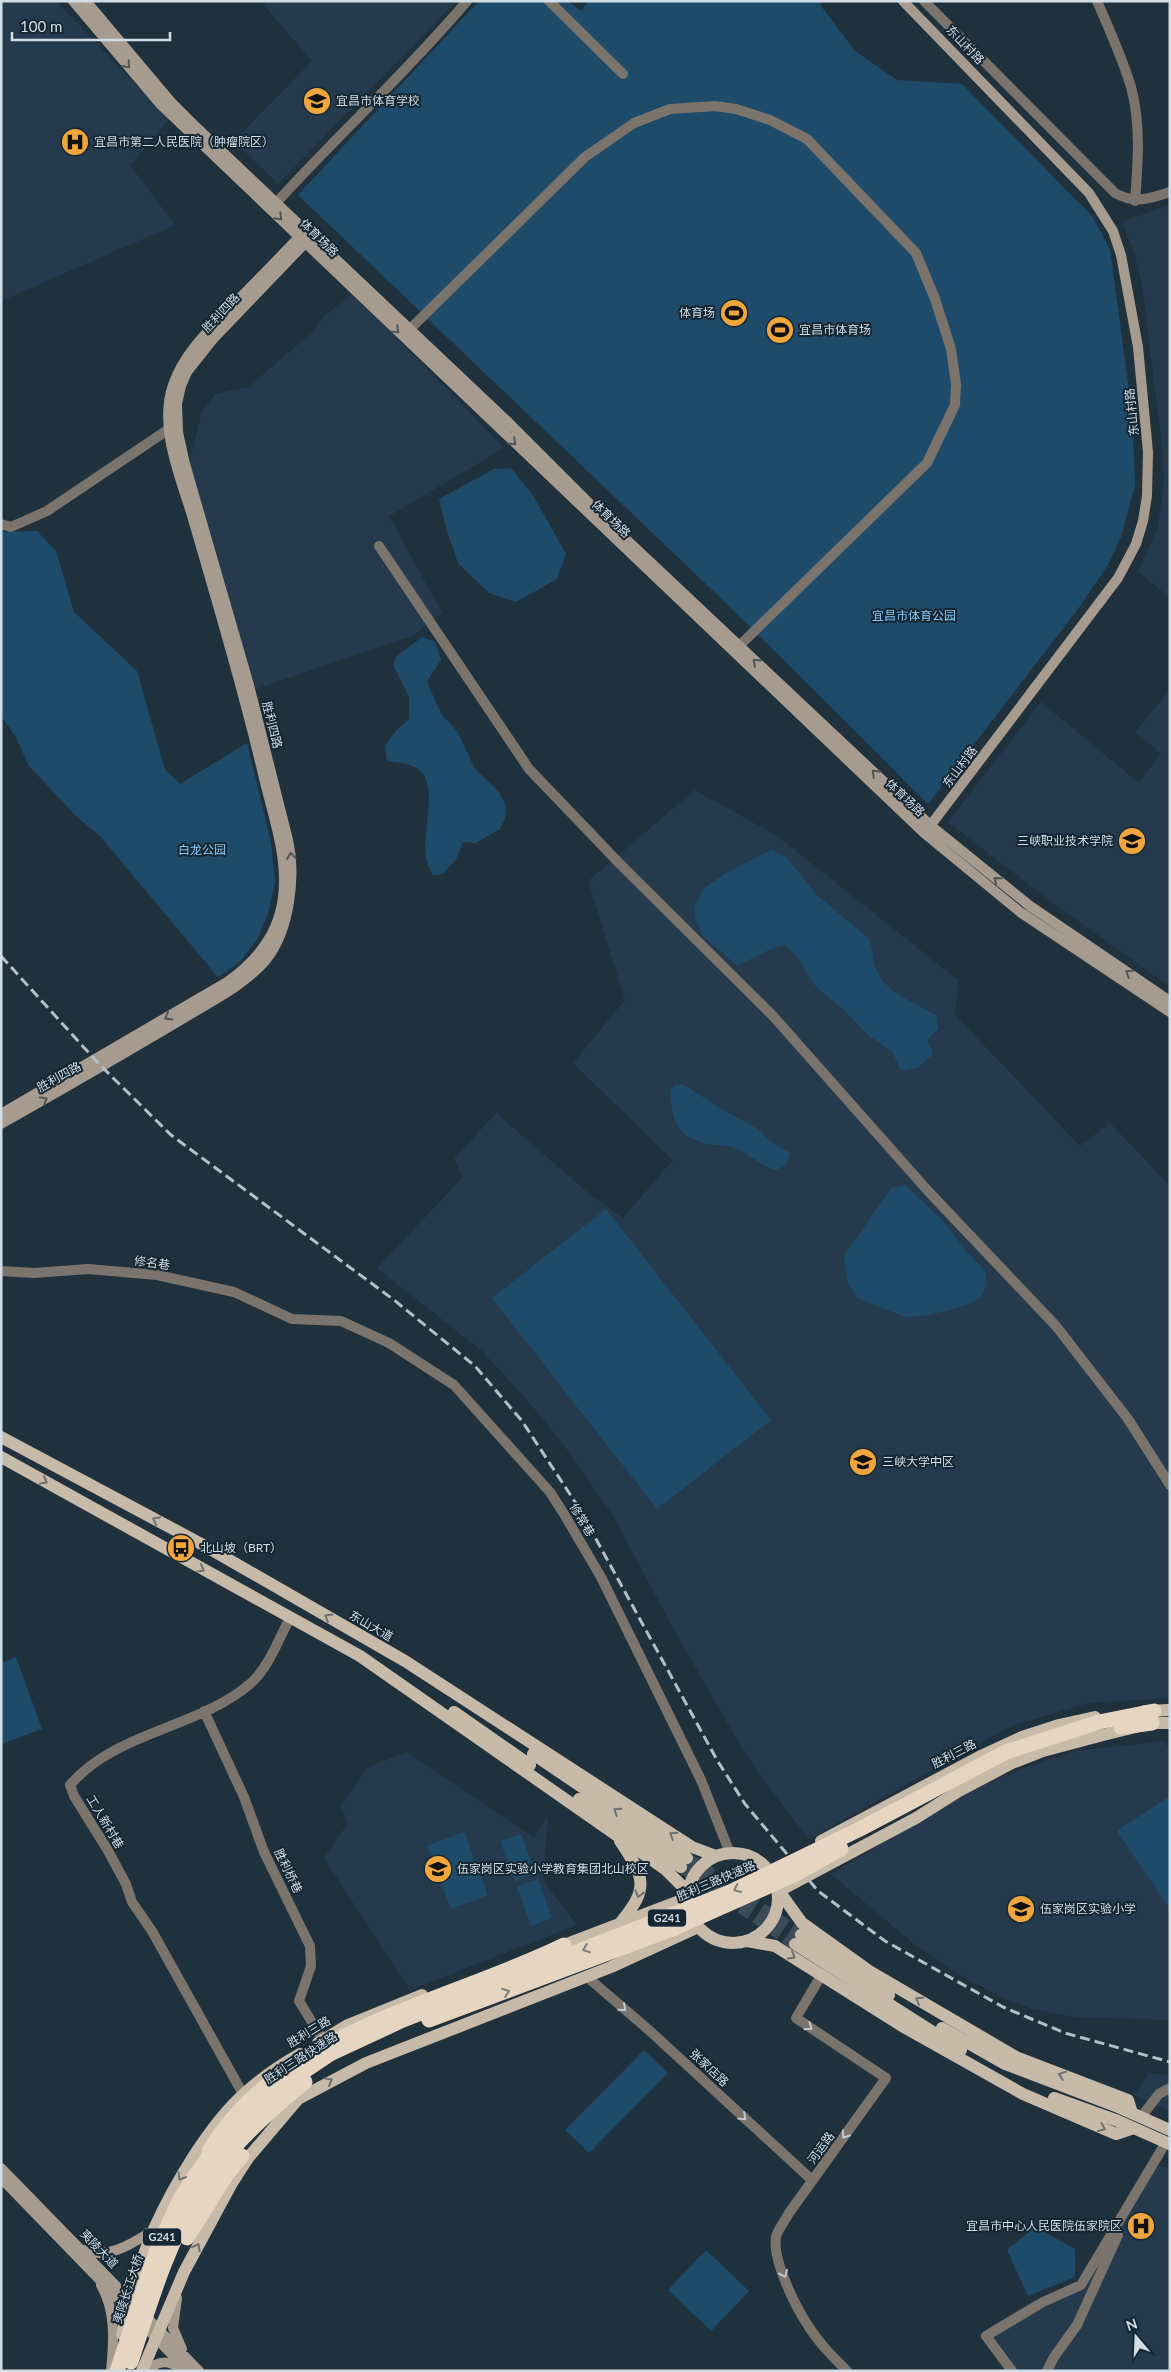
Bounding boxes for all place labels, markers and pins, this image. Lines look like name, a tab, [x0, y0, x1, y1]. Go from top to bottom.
school or university icon: 宜昌市体育学校	[302, 86, 332, 116]
place label: 宜昌市体育学校	[336, 93, 420, 108]
hospital icon: 宜昌市第二人民医院（肿瘤院区）	[60, 127, 90, 157]
place label: 宜昌市第二人民医院（肿瘤院区）	[94, 134, 274, 149]
sports icon: 体育场	[719, 298, 749, 328]
place label: 体育场	[679, 305, 715, 320]
sports icon: 宜昌市体育场	[765, 315, 795, 345]
place label: 宜昌市体育场	[799, 322, 871, 337]
school or university icon: 三峡职业技术学院	[1117, 826, 1147, 856]
place label: 三峡职业技术学院	[1017, 833, 1113, 848]
school or university icon: 三峡大学中区	[848, 1447, 878, 1477]
place label: 三峡大学中区	[882, 1454, 954, 1469]
bus stop icon: 北山坡（BRT）	[166, 1533, 196, 1563]
place label: 北山坡（BRT）	[200, 1540, 282, 1555]
school or university icon: 伍家岗区实验小学教育集团北山校区	[423, 1854, 453, 1884]
place label: 伍家岗区实验小学教育集团北山校区	[457, 1861, 649, 1876]
school or university icon: 伍家岗区实验小学	[1006, 1894, 1036, 1924]
place label: 伍家岗区实验小学	[1040, 1901, 1136, 1916]
hospital icon: 宜昌市中心人民医院伍家院区	[1126, 2211, 1156, 2241]
place label: 宜昌市中心人民医院伍家院区	[966, 2218, 1122, 2233]

